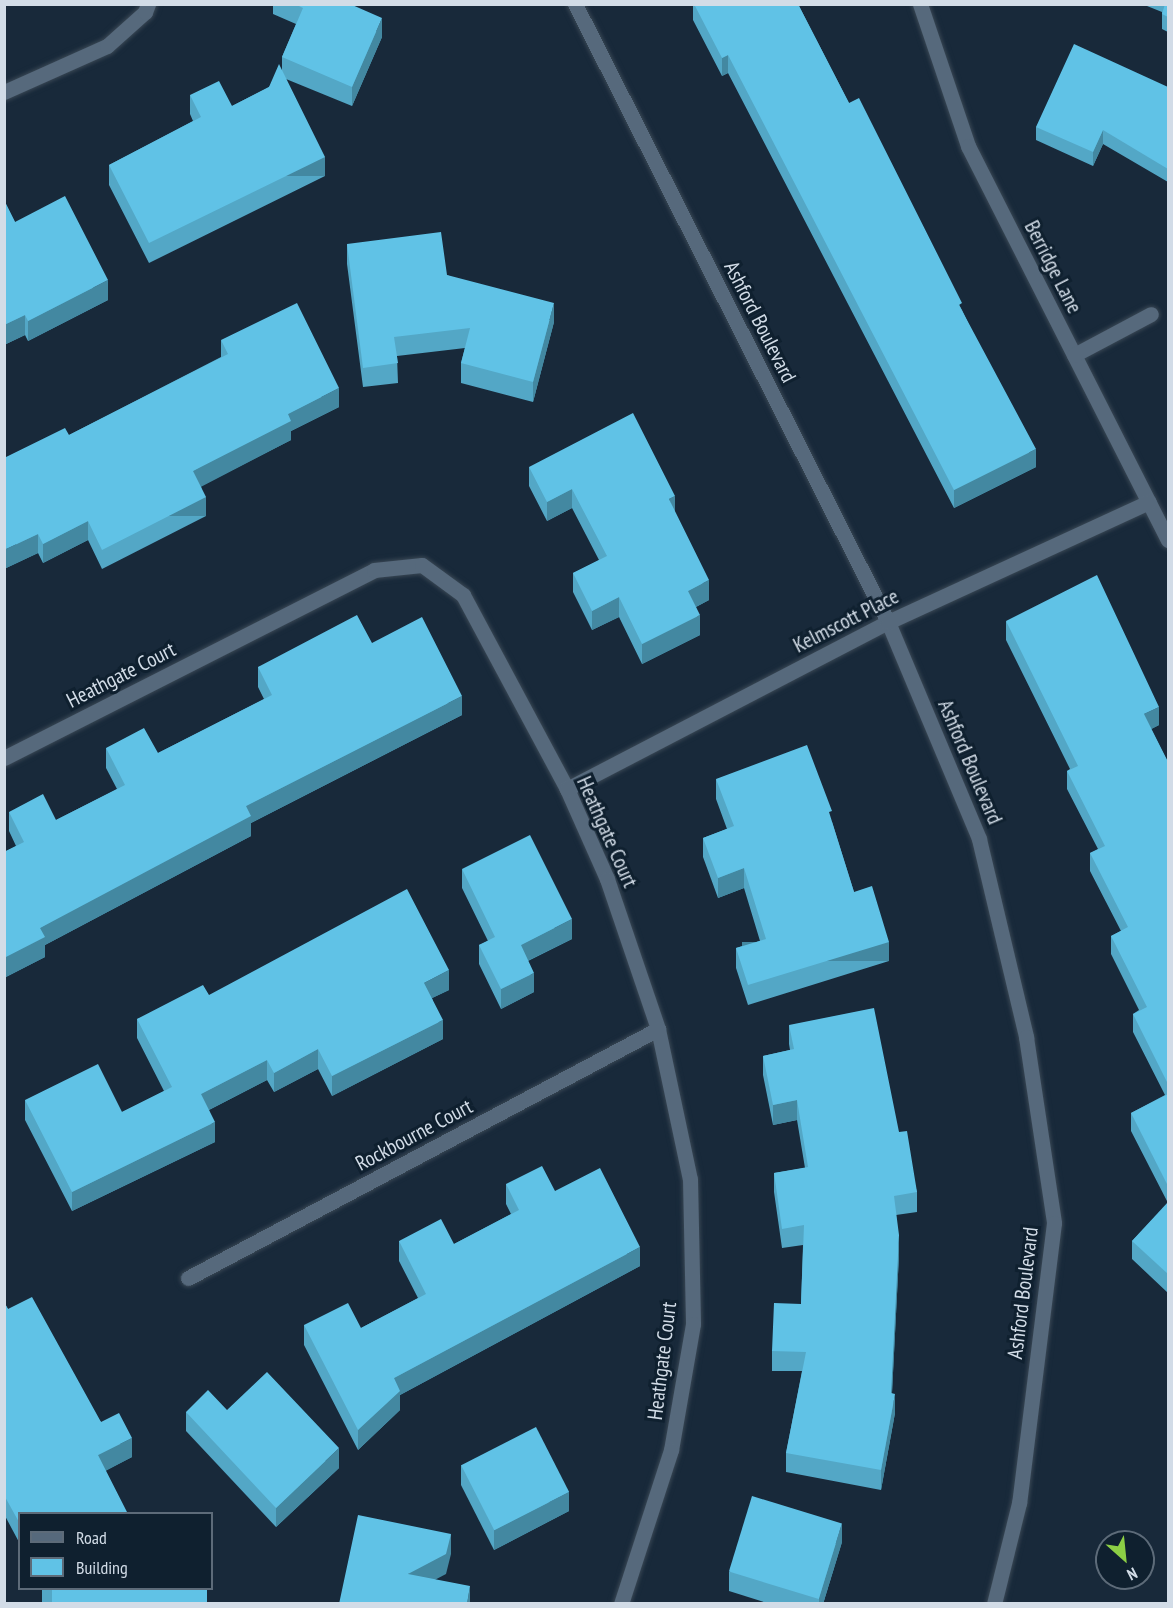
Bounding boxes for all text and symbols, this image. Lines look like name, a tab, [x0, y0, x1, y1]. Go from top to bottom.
street label: Berridge Lane	[1019, 216, 1087, 318]
street label: Ashford Boulevard	[719, 257, 801, 387]
street label: Kelmscott Place	[789, 584, 903, 658]
street label: Heathgate Court	[62, 637, 180, 713]
street label: Ashford Boulevard	[933, 696, 1007, 828]
street label: Heathgate Court	[571, 773, 643, 891]
street label: Rockbourne Court	[351, 1094, 477, 1176]
street label: Ashford Boulevard	[1002, 1226, 1044, 1360]
street label: Heathgate Court	[642, 1301, 682, 1421]
legend	[18, 1512, 213, 1590]
text: Road	[76, 1526, 107, 1549]
north arrow	[1095, 1530, 1155, 1590]
text: Building	[76, 1556, 128, 1579]
text: N	[1124, 1563, 1141, 1585]

